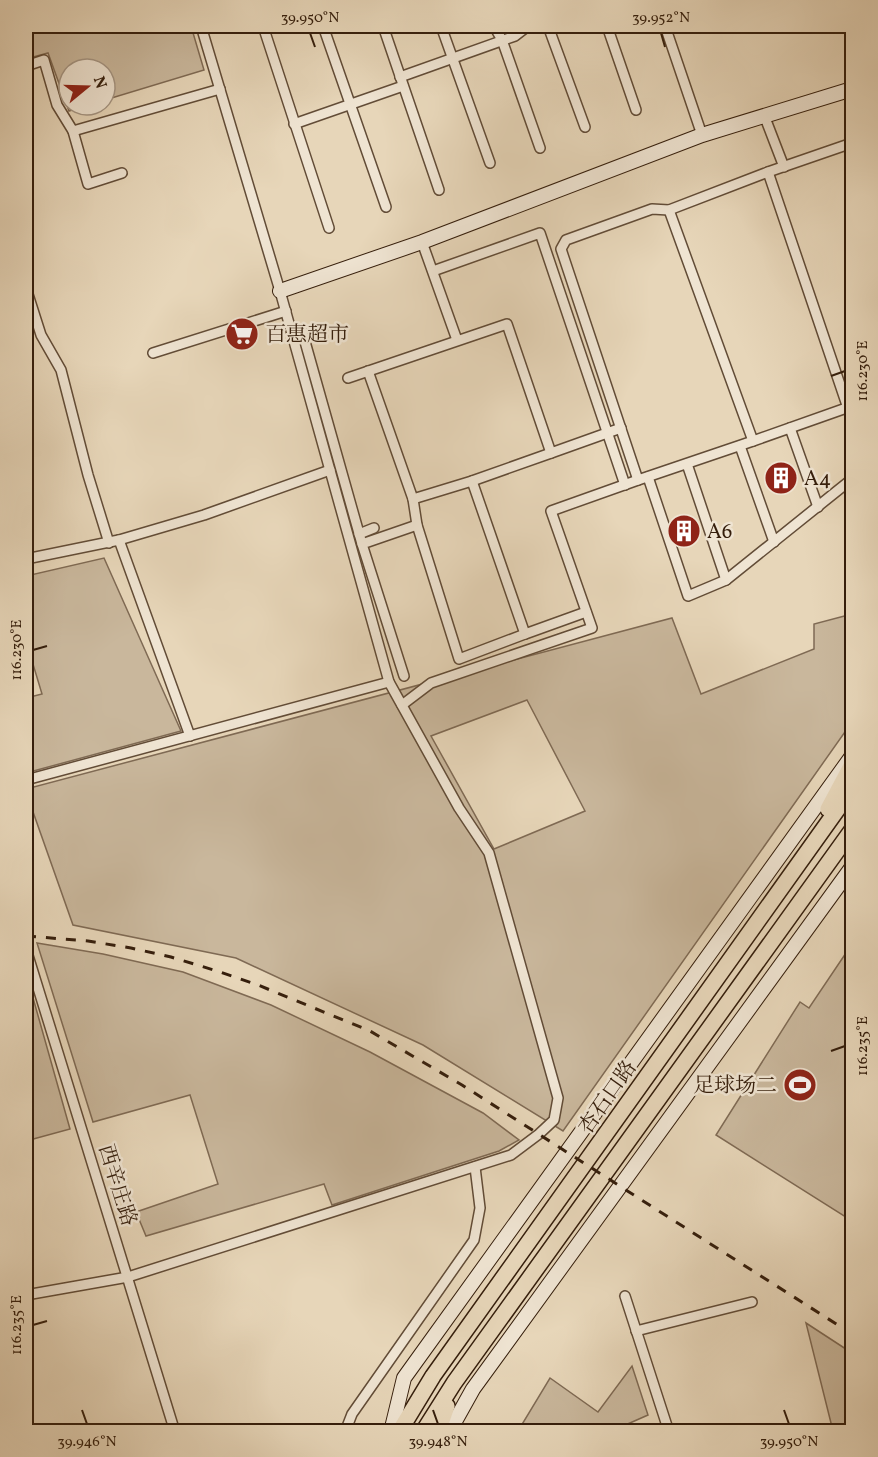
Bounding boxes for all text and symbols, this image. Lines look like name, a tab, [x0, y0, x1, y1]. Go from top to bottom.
text: 39.950°N	[281, 8, 339, 29]
text: 39.952°N	[632, 8, 690, 29]
north arrow	[57, 57, 117, 117]
text: N	[87, 74, 112, 92]
supermarket icon: 百惠超市	[224, 316, 260, 352]
place label: 百惠超市	[265, 321, 349, 350]
text: 116.230°E	[853, 340, 874, 402]
building icon: A4	[763, 460, 799, 496]
place label: A4	[804, 465, 831, 494]
building icon: A6	[666, 513, 702, 549]
place label: A6	[707, 518, 732, 547]
text: 116.230°E	[7, 619, 28, 681]
text: 116.235°E	[853, 1016, 874, 1076]
street label: 杏石口路	[572, 1055, 644, 1141]
sports icon: 足球场二	[782, 1067, 818, 1103]
place label: 足球场二	[693, 1072, 777, 1101]
street label: 西辛庄路	[90, 1141, 143, 1230]
text: 116.235°E	[7, 1295, 28, 1355]
text: 39.946°N	[57, 1432, 117, 1453]
text: 39.948°N	[408, 1432, 468, 1453]
text: 39.950°N	[760, 1432, 818, 1453]

